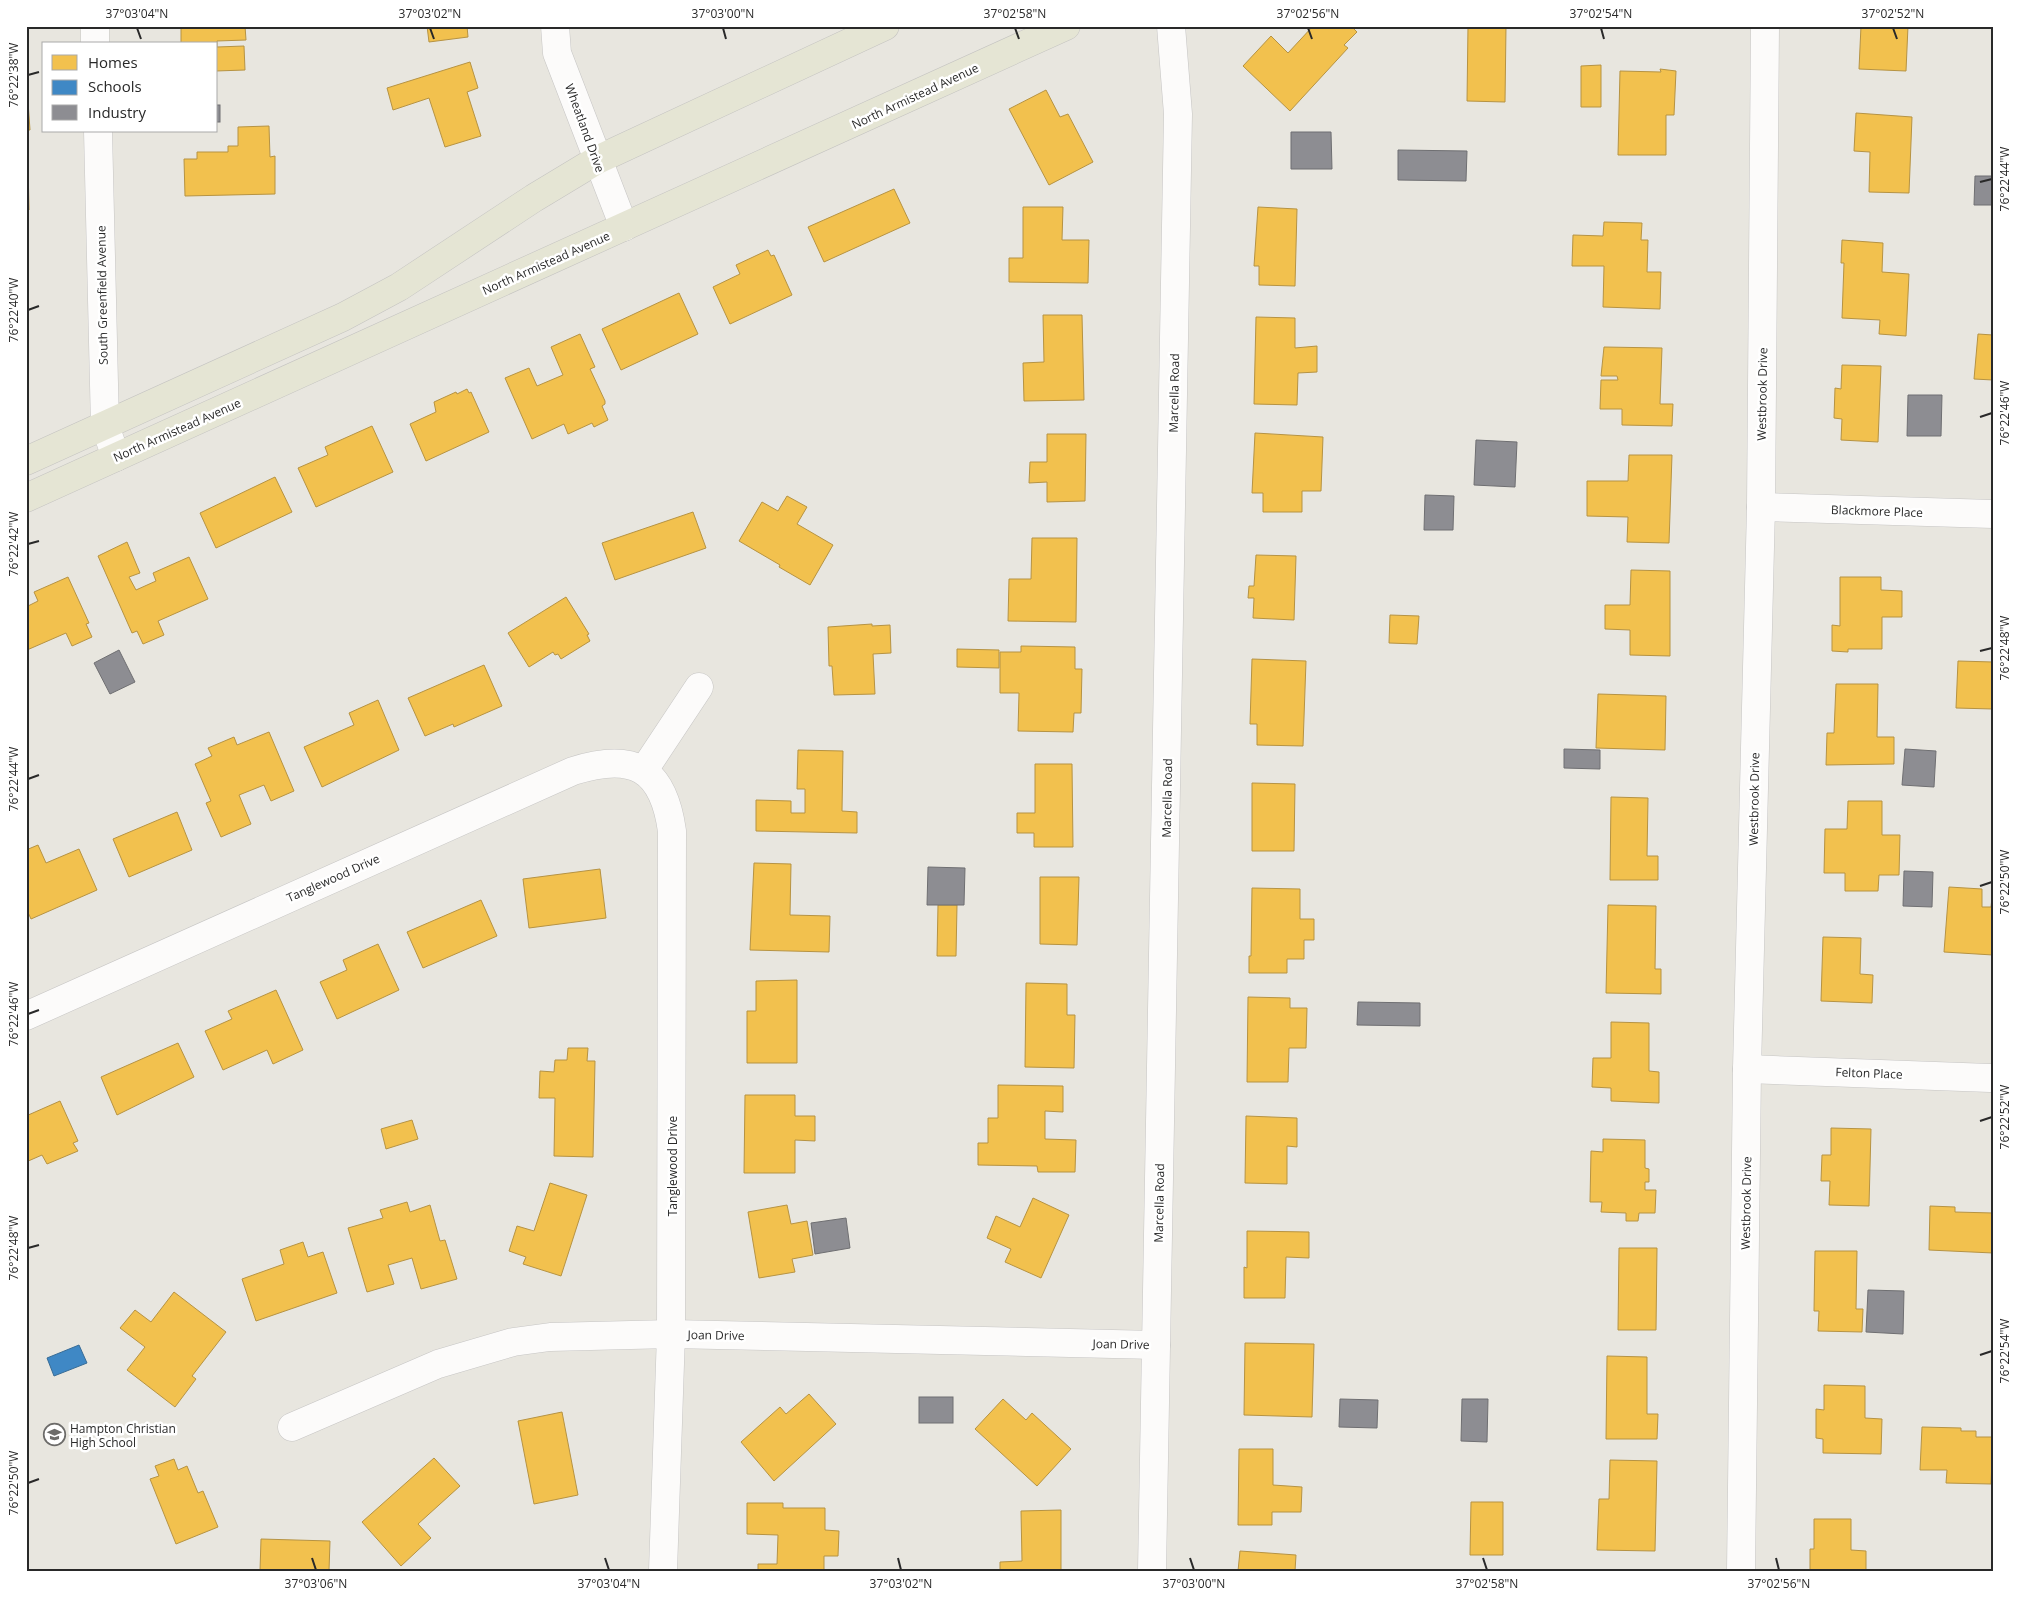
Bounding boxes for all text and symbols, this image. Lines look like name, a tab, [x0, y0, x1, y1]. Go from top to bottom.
text: 37°03'04"N	[106, 5, 168, 22]
text: 37°03'02"N	[399, 5, 461, 22]
text: 37°03'00"N	[692, 5, 754, 22]
text: 37°02'58"N	[984, 5, 1046, 22]
text: 37°02'56"N	[1277, 5, 1339, 22]
text: 37°02'54"N	[1570, 5, 1632, 22]
text: 37°02'52"N	[1862, 5, 1924, 22]
legend	[42, 42, 218, 132]
text: 76°22'38"W	[5, 43, 22, 107]
text: Homes	[88, 52, 138, 72]
street label: North Armistead Avenue	[849, 59, 981, 133]
text: Schools	[88, 76, 142, 96]
street label: Wheatland Drive	[561, 81, 609, 175]
text: Industry	[88, 102, 146, 122]
text: 76°22'44"W	[1996, 147, 2013, 211]
street label: South Greenfield Avenue	[92, 225, 112, 365]
street label: North Armistead Avenue	[479, 227, 613, 299]
text: 76°22'40"W	[5, 278, 22, 342]
street label: Westbrook Drive	[1753, 347, 1771, 441]
street label: Marcella Road	[1165, 353, 1183, 433]
text: 76°22'46"W	[1996, 381, 2013, 445]
street label: North Armistead Avenue	[110, 394, 244, 466]
street label: Blackmore Place	[1831, 501, 1924, 521]
text: 76°22'42"W	[5, 512, 22, 576]
text: 76°22'48"W	[1996, 616, 2013, 680]
text: 76°22'44"W	[5, 747, 22, 811]
street label: Westbrook Drive	[1745, 752, 1763, 846]
street label: Marcella Road	[1158, 758, 1176, 838]
street label: Tanglewood Drive	[284, 850, 383, 906]
text: 76°22'50"W	[1996, 850, 2013, 914]
text: 76°22'46"W	[5, 982, 22, 1046]
street label: Felton Place	[1835, 1063, 1903, 1083]
text: 76°22'52"W	[1996, 1085, 2013, 1149]
street label: Tanglewood Drive	[664, 1116, 681, 1216]
street label: Westbrook Drive	[1737, 1156, 1755, 1250]
street label: Marcella Road	[1150, 1163, 1168, 1243]
text: 76°22'48"W	[5, 1216, 22, 1280]
text: 76°22'54"W	[1996, 1319, 2013, 1383]
street label: Joan Drive	[686, 1326, 745, 1344]
street label: Joan Drive	[1091, 1335, 1150, 1353]
place label: Hampton Christian High School	[70, 1420, 176, 1451]
school or university icon: Hampton Christian High School	[42, 1423, 66, 1447]
text: 76°22'50"W	[5, 1451, 22, 1515]
text: 37°03'06"N	[285, 1575, 347, 1592]
text: 37°03'04"N	[578, 1575, 640, 1592]
text: 37°03'02"N	[870, 1575, 932, 1592]
text: 37°03'00"N	[1163, 1575, 1225, 1592]
text: 37°02'58"N	[1456, 1575, 1518, 1592]
text: 37°02'56"N	[1748, 1575, 1810, 1592]

